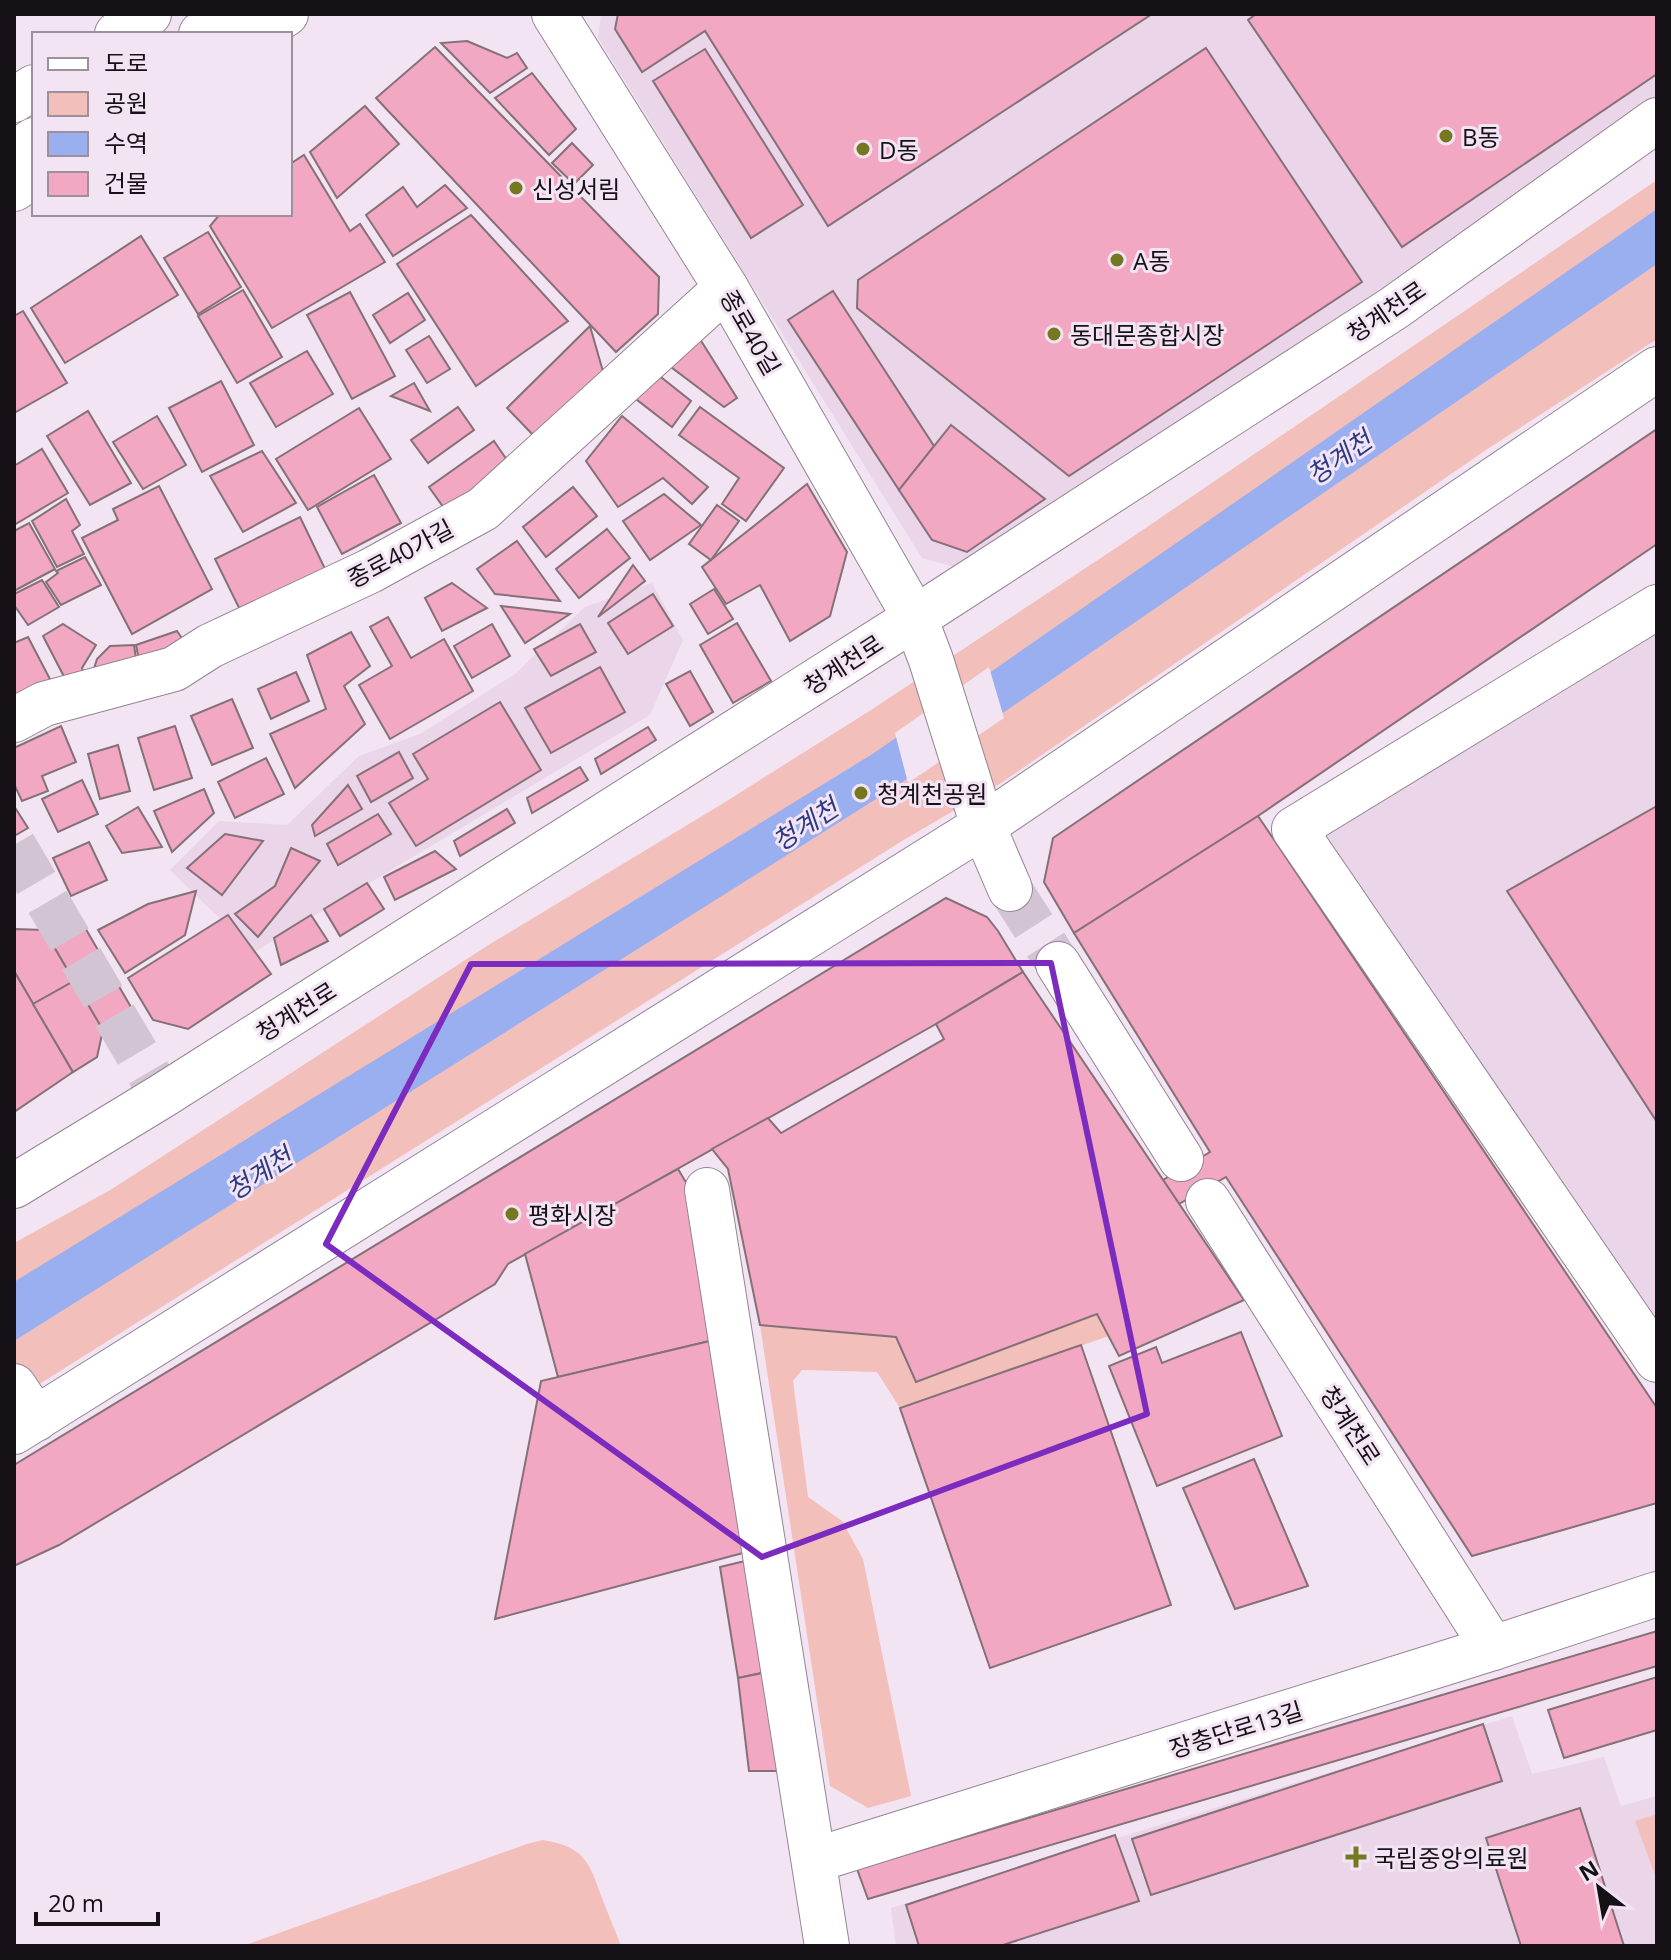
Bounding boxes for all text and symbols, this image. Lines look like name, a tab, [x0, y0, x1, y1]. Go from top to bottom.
legend	[32, 32, 292, 216]
text: 도로	[104, 46, 148, 79]
text: 공원	[104, 86, 148, 119]
place label: B동	[1462, 120, 1500, 153]
text: 수역	[104, 126, 148, 159]
marker: B동	[1437, 127, 1455, 145]
place label: D동	[879, 133, 919, 166]
marker: D동	[854, 140, 872, 158]
text: 건물	[104, 166, 148, 199]
place label: 신성서림	[532, 172, 620, 205]
marker: 신성서림	[507, 179, 525, 197]
place label: A동	[1133, 244, 1170, 277]
marker: A동	[1108, 251, 1126, 269]
street label: 청계천로	[1340, 273, 1432, 349]
street label: 종로40길	[713, 283, 789, 381]
place label: 동대문종합시장	[1070, 318, 1225, 351]
marker: 동대문종합시장	[1045, 325, 1063, 343]
water label: 청계천	[1299, 420, 1381, 492]
street label: 종로40가길	[341, 511, 459, 595]
street label: 청계천로	[797, 626, 889, 702]
place label: 청계천공원	[877, 777, 987, 810]
marker: 청계천공원	[852, 784, 870, 802]
water label: 청계천	[765, 788, 847, 859]
street label: 청계천로	[250, 974, 342, 1048]
water label: 청계천	[219, 1137, 301, 1208]
place label: 평화시장	[528, 1198, 616, 1231]
marker: 평화시장	[503, 1205, 521, 1223]
street label: 청계천로	[1313, 1379, 1389, 1471]
street label: 장충단로13길	[1165, 1693, 1307, 1765]
place label: 국립중앙의료원	[1374, 1841, 1529, 1874]
marker: 국립중앙의료원	[1345, 1846, 1367, 1868]
north arrow	[1559, 1848, 1639, 1928]
text: N	[1573, 1853, 1604, 1887]
scale bar	[36, 1876, 158, 1926]
text: 20 m	[48, 1886, 104, 1919]

